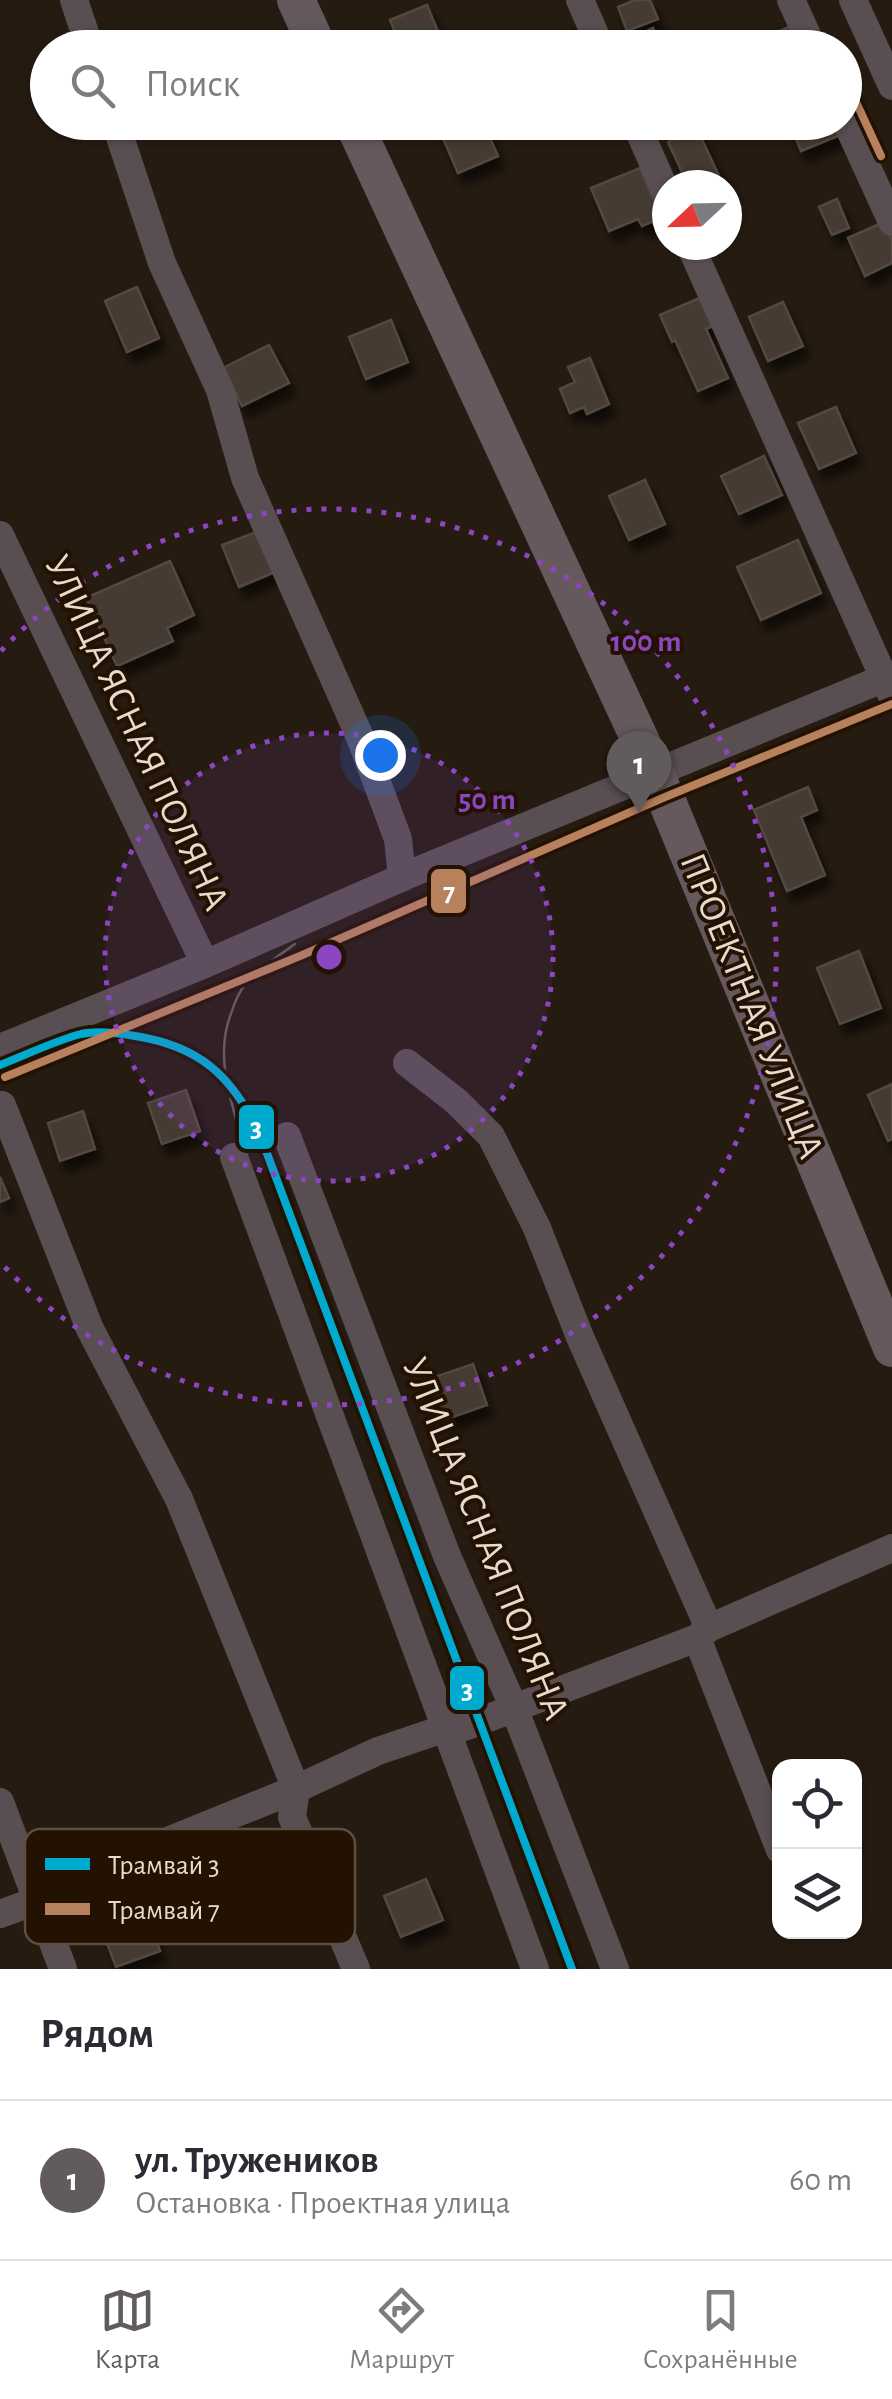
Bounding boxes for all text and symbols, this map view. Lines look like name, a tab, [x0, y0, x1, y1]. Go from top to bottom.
search box	[30, 30, 862, 140]
icon: search	[65, 58, 120, 113]
text: Поиск	[145, 66, 240, 104]
north arrow	[652, 170, 742, 260]
street label: УЛИЦА ЯСНАЯ ПОЛЯНА	[37, 550, 235, 916]
text: 100 m	[611, 627, 681, 657]
your location	[355, 730, 406, 781]
pin: 1	[606, 730, 672, 813]
text: 50 m	[458, 785, 516, 815]
street label: ПРОЕКТНАЯ УЛИЦА	[672, 848, 830, 1164]
line badge: 7	[429, 867, 468, 915]
text: 7	[443, 879, 455, 907]
centre of rings	[311, 939, 347, 975]
line badge: 3	[237, 1103, 276, 1151]
text: 3	[250, 1114, 262, 1142]
street label: УЛИЦА ЯСНАЯ ПОЛЯНА	[395, 1353, 575, 1725]
line badge: 3	[448, 1664, 486, 1712]
text: 3	[461, 1676, 473, 1704]
map controls	[772, 1759, 862, 1939]
button: locate	[772, 1759, 862, 1849]
legend	[25, 1829, 355, 1944]
button: layers	[772, 1849, 862, 1939]
text: Трамвай 3	[108, 1852, 220, 1880]
text: Трамвай 7	[108, 1897, 220, 1925]
text: Рядом	[40, 2013, 154, 2055]
text: ул. Тружеников	[135, 2142, 379, 2180]
text: 1	[67, 2164, 78, 2196]
text: 60 m	[789, 2164, 852, 2196]
text: Остановка · Проектная улица	[135, 2187, 510, 2219]
tab: Карта	[94, 2283, 160, 2377]
tab: Маршрут	[349, 2283, 454, 2377]
tab: Сохранённые	[643, 2283, 798, 2377]

